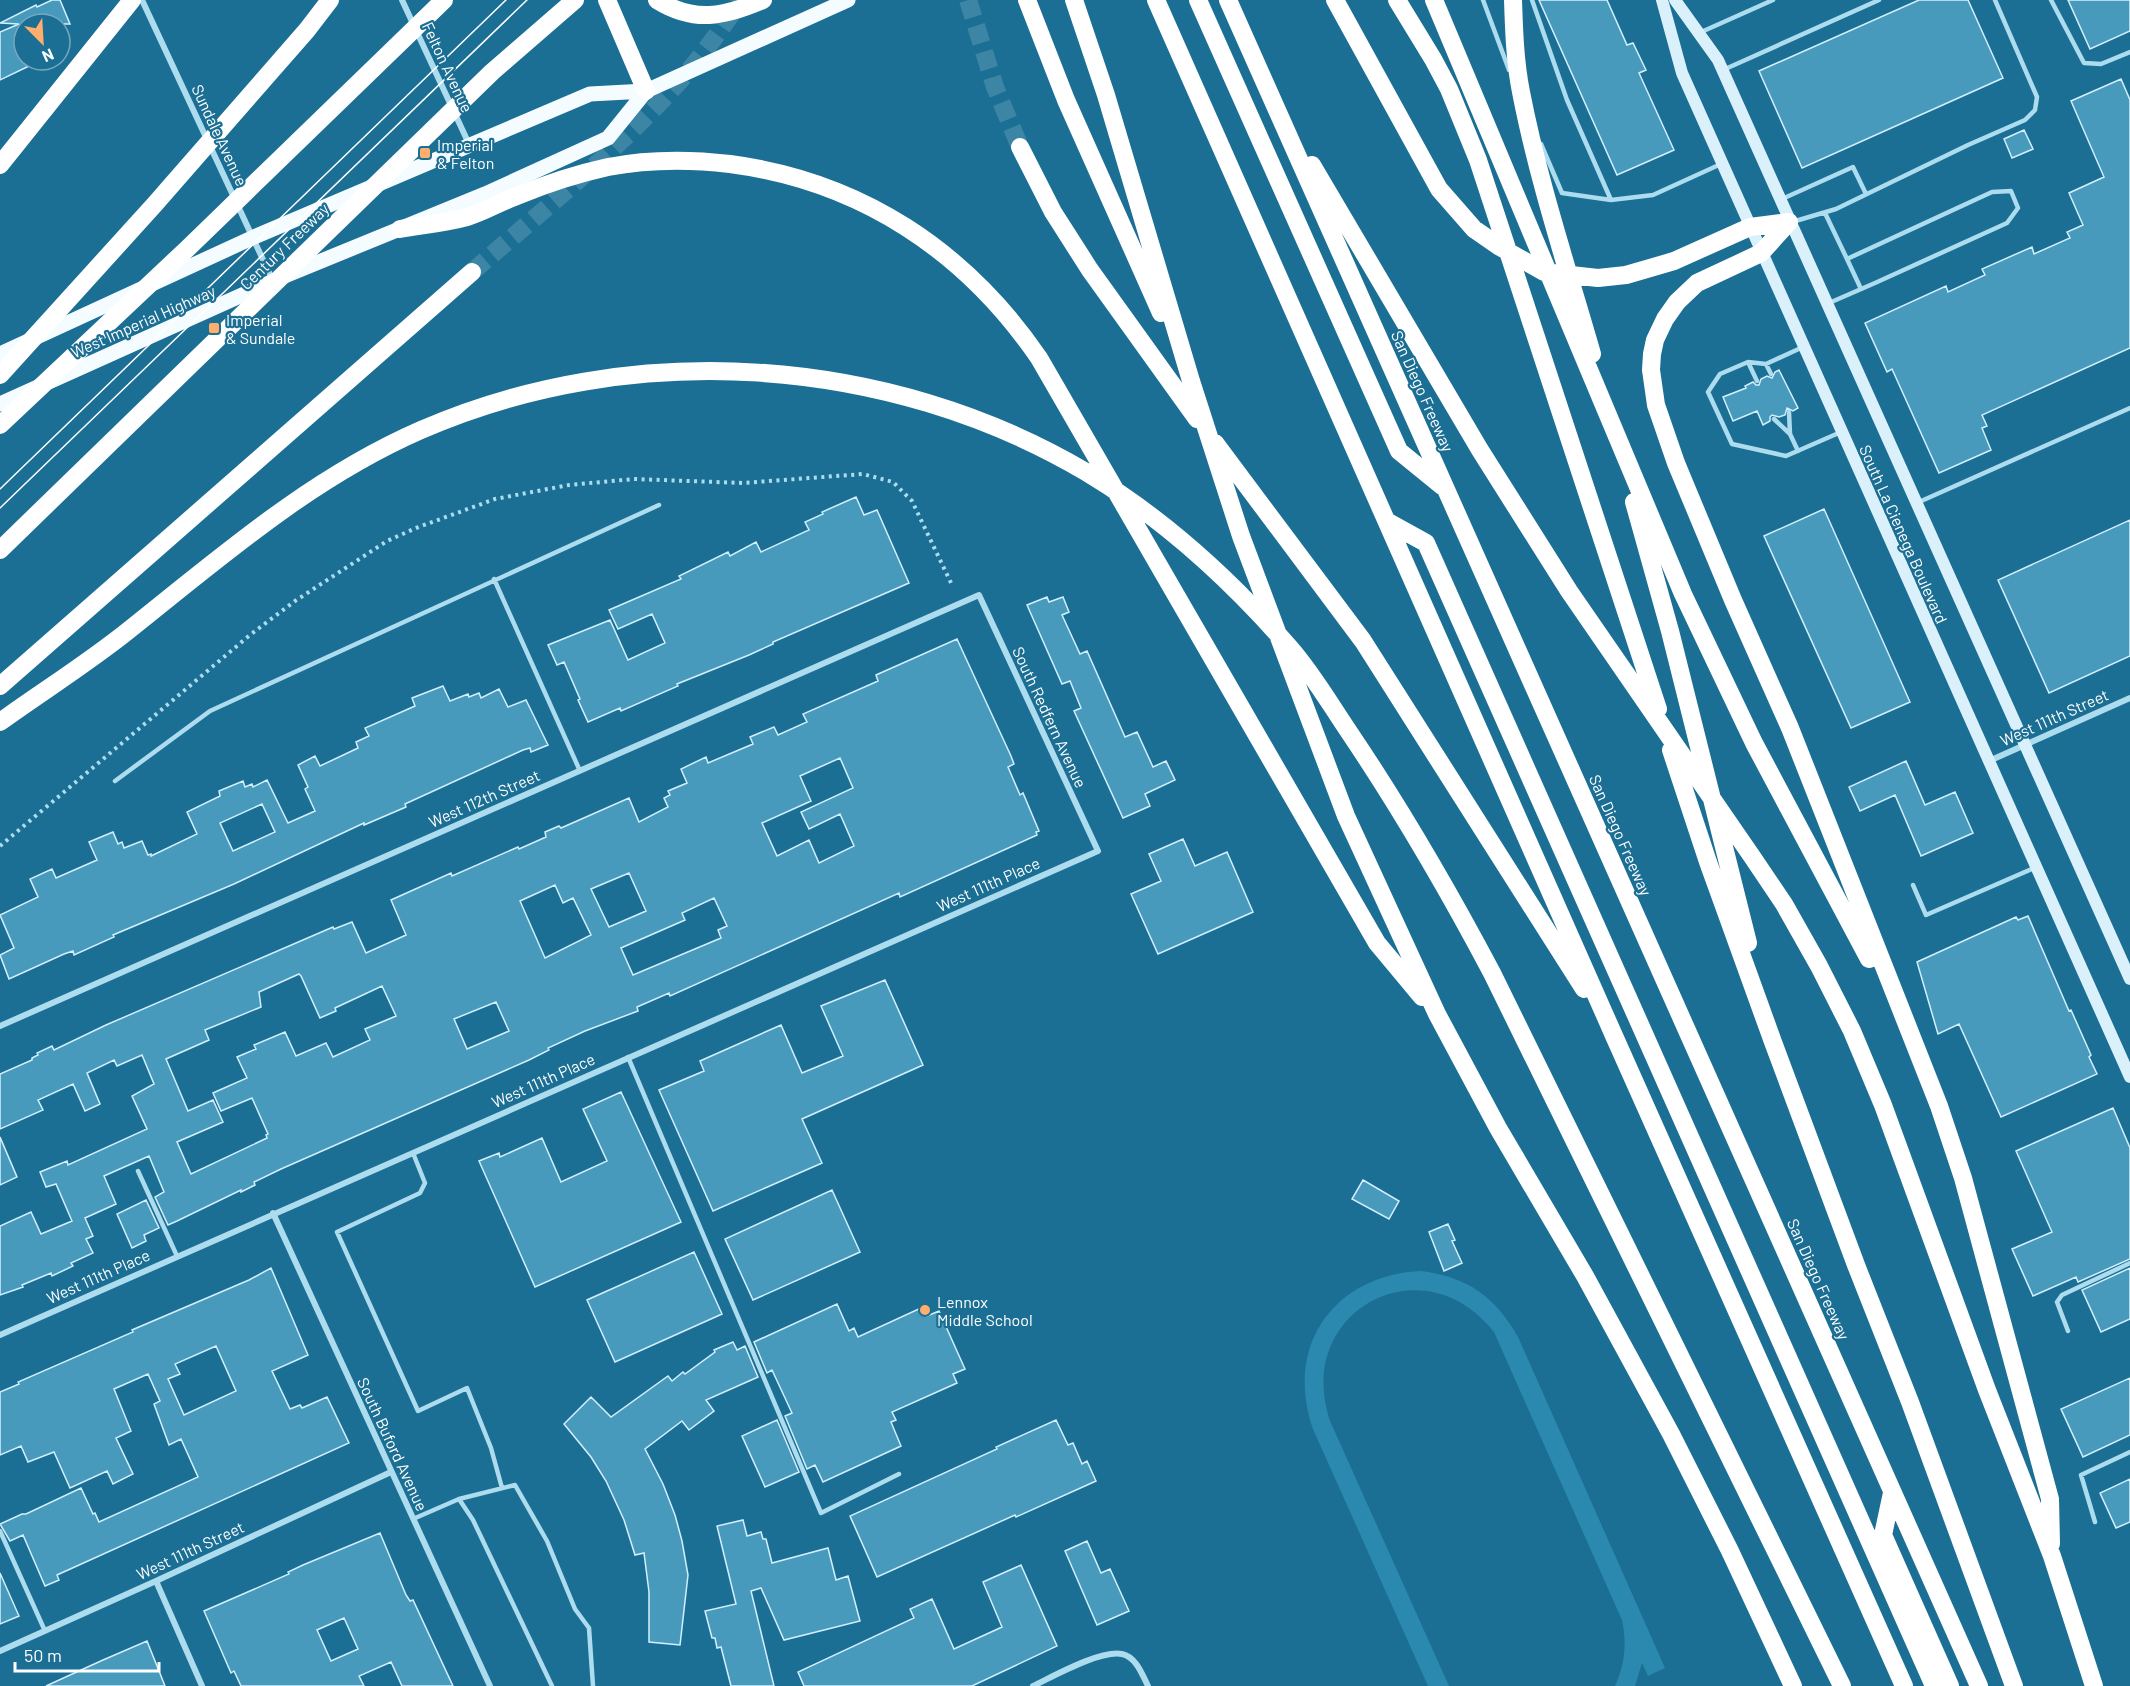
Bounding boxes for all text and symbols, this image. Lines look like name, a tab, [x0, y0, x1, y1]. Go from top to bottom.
north arrow	[12, 12, 72, 72]
street label: Felton Avenue	[419, 19, 477, 115]
text: N	[40, 45, 57, 67]
street label: Sundale Avenue	[188, 81, 252, 189]
place label: Imperial & Felton	[437, 135, 494, 172]
marker: Imperial & Felton	[418, 146, 432, 160]
street label: Century Freeway	[236, 198, 333, 293]
street label: West Imperial Highway	[68, 280, 219, 361]
place label: Imperial & Sundale	[226, 310, 295, 347]
marker: Imperial & Sundale	[207, 321, 221, 335]
street label: San Diego Freeway	[1388, 327, 1458, 455]
street label: South La Cienega Boulevard	[1856, 442, 1952, 626]
street label: South Redfern Avenue	[1009, 644, 1091, 790]
street label: West 111th Street	[1997, 685, 2111, 749]
street label: West 112th Street	[426, 765, 542, 831]
street label: San Diego Freeway	[1586, 771, 1656, 899]
street label: West 111th Place	[933, 853, 1043, 915]
street label: West 111th Place	[488, 1049, 598, 1111]
street label: San Diego Freeway	[1784, 1215, 1854, 1343]
street label: West 111th Place	[43, 1245, 153, 1307]
place label: Lennox Middle School	[937, 1292, 1033, 1329]
marker: Lennox Middle School	[918, 1303, 932, 1317]
street label: South Buford Avenue	[354, 1374, 432, 1514]
street label: West 111th Street	[133, 1517, 247, 1583]
scale bar	[15, 1635, 159, 1673]
text: 50 m	[24, 1644, 62, 1666]

